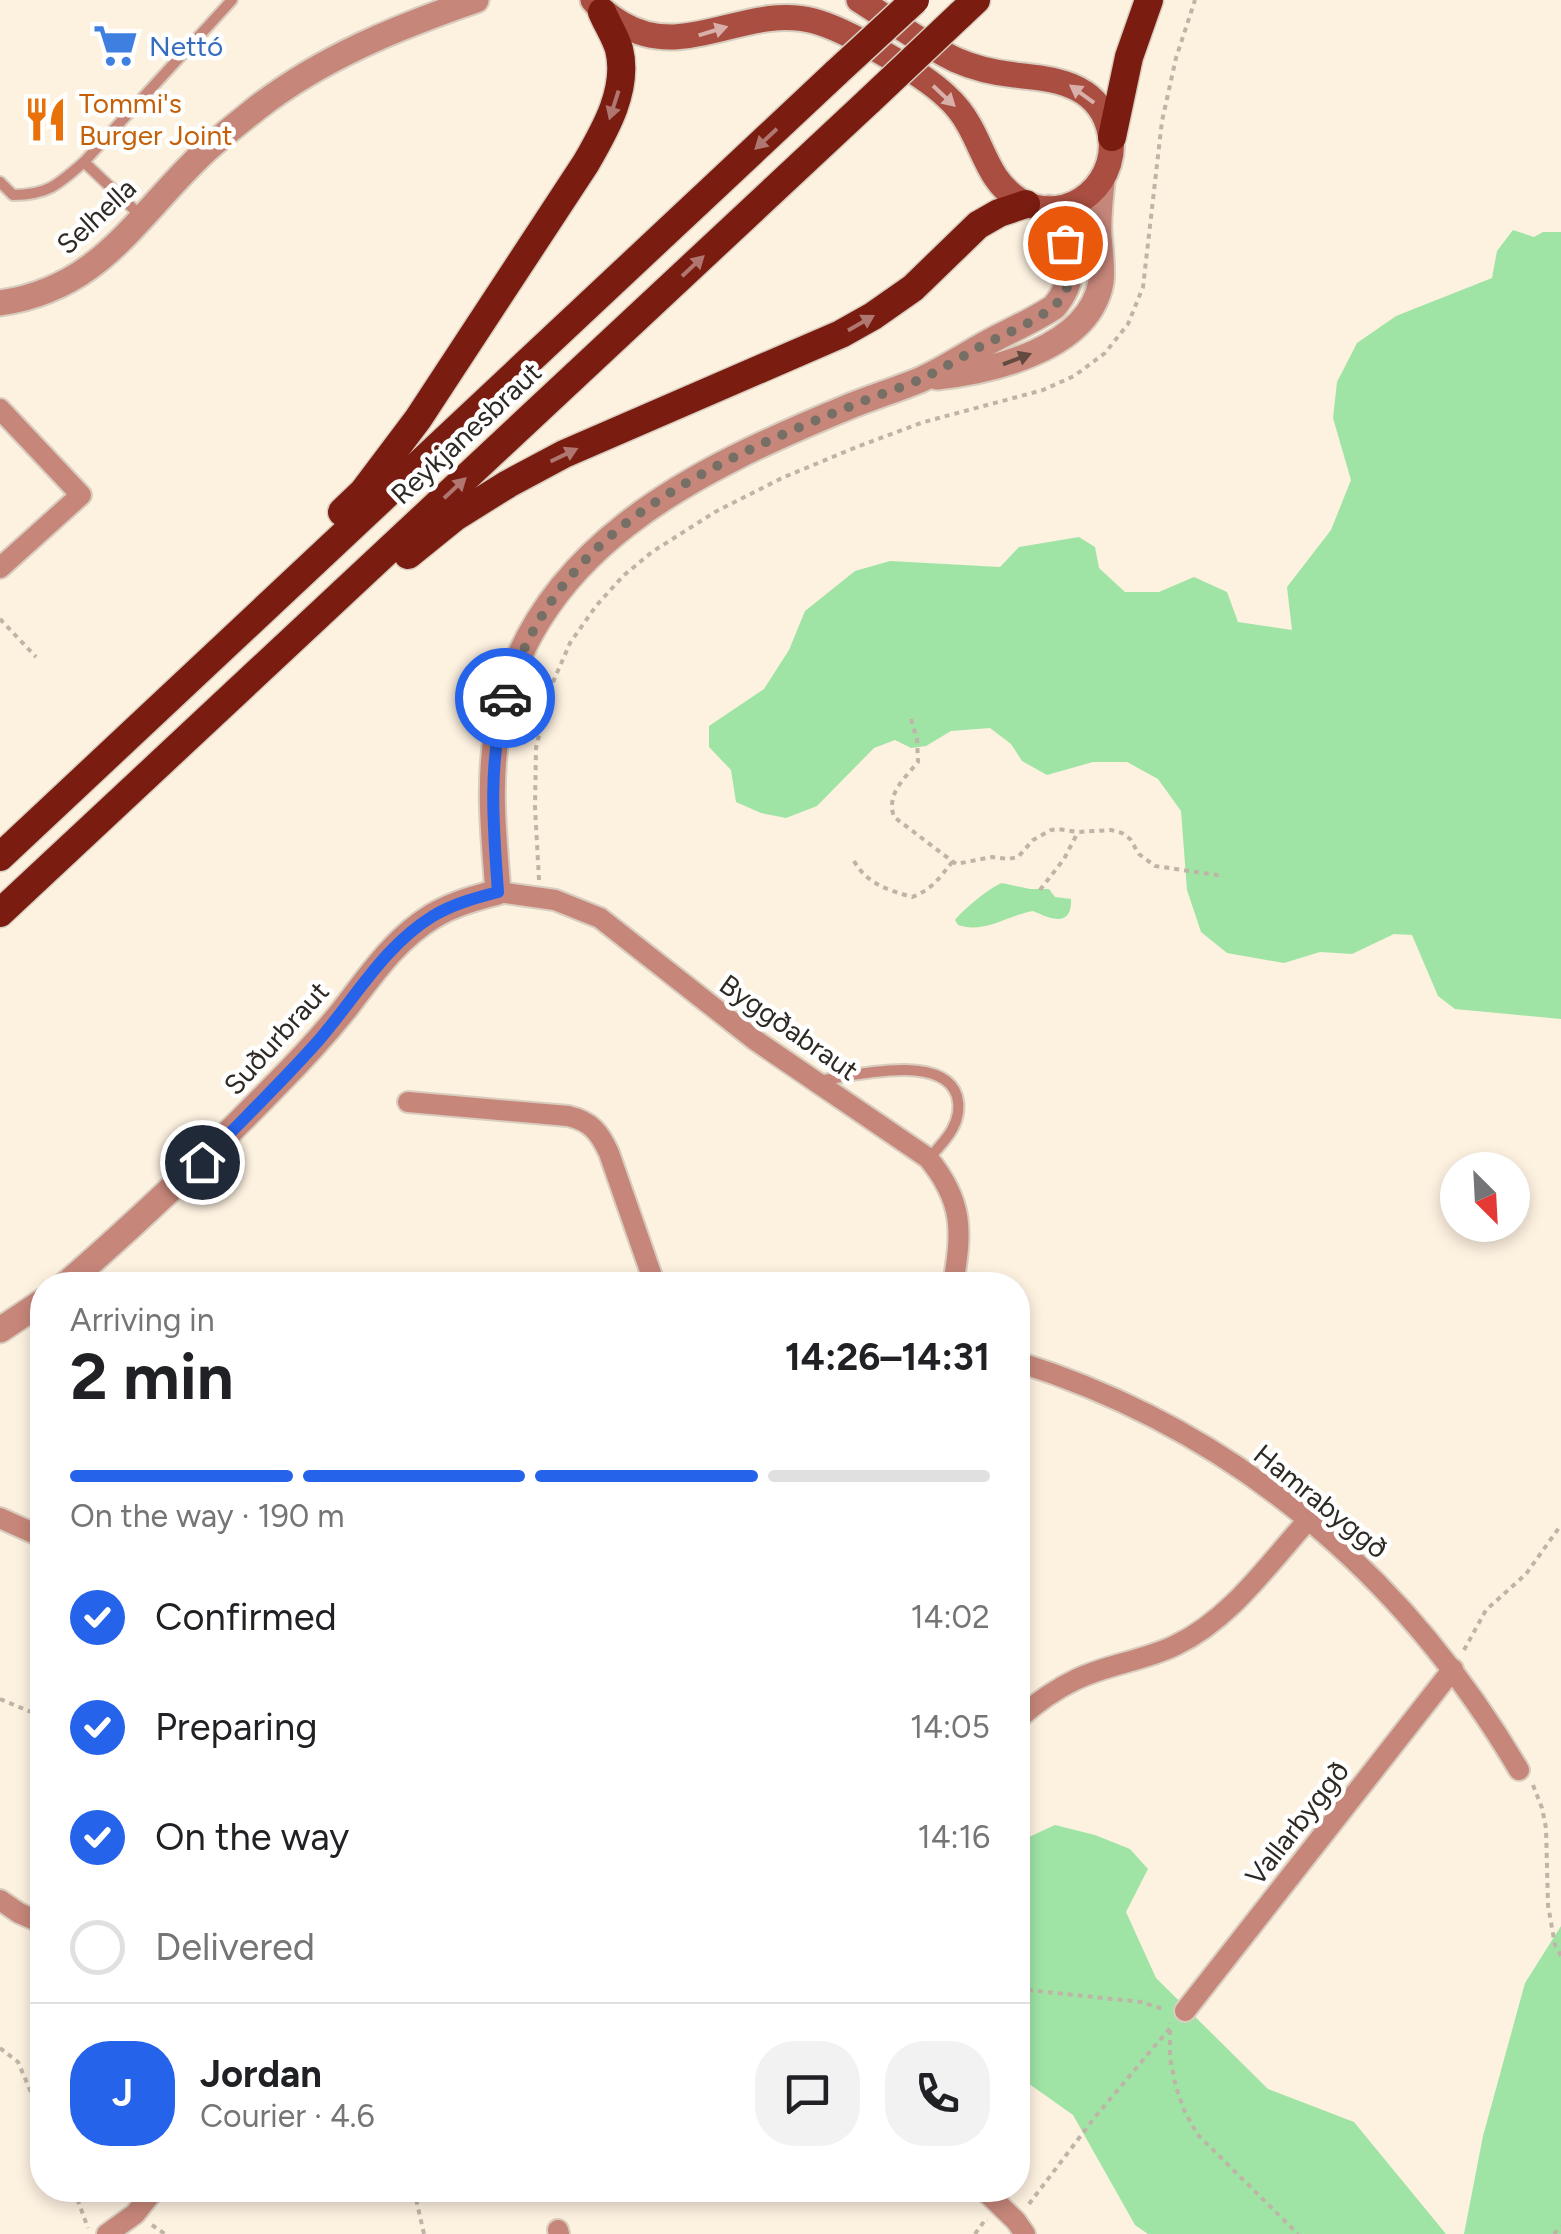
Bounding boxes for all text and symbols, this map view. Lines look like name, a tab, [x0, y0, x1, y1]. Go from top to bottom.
supermarket icon: Nettó	[92, 22, 140, 70]
one-way arrow	[698, 23, 728, 38]
place label: Nettó	[149, 29, 223, 63]
one-way arrow	[932, 84, 956, 107]
one-way arrow	[1069, 84, 1095, 104]
place label: Tommi's Burger Joint	[79, 86, 233, 152]
one-way arrow	[605, 90, 620, 120]
restaurant icon: Tommi's Burger Joint	[22, 95, 70, 143]
one-way arrow	[754, 127, 778, 150]
street label: Selhella	[49, 171, 143, 261]
pin	[1023, 201, 1108, 286]
icon: bag	[1038, 216, 1093, 271]
one-way arrow	[680, 255, 704, 278]
one-way arrow	[847, 315, 875, 332]
one-way arrow	[1002, 351, 1032, 366]
street label: Reykjanesbraut	[384, 355, 548, 511]
one-way arrow	[550, 446, 579, 463]
one-way arrow	[443, 477, 467, 500]
courier	[455, 648, 555, 748]
icon: car	[478, 671, 533, 726]
street label: Byggðabraut	[713, 967, 865, 1087]
street label: Suðurbraut	[216, 974, 336, 1102]
pin	[160, 1120, 245, 1205]
icon: home	[175, 1135, 230, 1190]
north arrow	[1440, 1152, 1530, 1242]
map controls	[1440, 1152, 1530, 1242]
text: Arriving in	[70, 1301, 215, 1339]
text: 14:26–14:31	[785, 1334, 990, 1380]
text: 2 min	[70, 1337, 234, 1415]
street label: Hamrabyggð	[1247, 1437, 1395, 1565]
text: On the way · 190 m	[70, 1497, 344, 1535]
icon: check	[70, 1590, 125, 1645]
text: Confirmed	[155, 1594, 337, 1640]
text: 14:02	[910, 1598, 990, 1636]
icon: check	[70, 1700, 125, 1755]
text: Preparing	[155, 1704, 317, 1750]
text: 14:05	[910, 1708, 990, 1746]
street label: Vallarbyggð	[1238, 1754, 1356, 1892]
icon: check	[70, 1810, 125, 1865]
text: On the way	[155, 1814, 349, 1860]
text: 14:16	[917, 1818, 990, 1856]
text: Delivered	[155, 1924, 315, 1970]
button: chat	[755, 2041, 860, 2146]
button: phone	[885, 2041, 990, 2146]
text: Jordan	[200, 2051, 322, 2097]
text: J	[112, 2070, 133, 2116]
text: Courier · 4.6	[200, 2097, 375, 2135]

